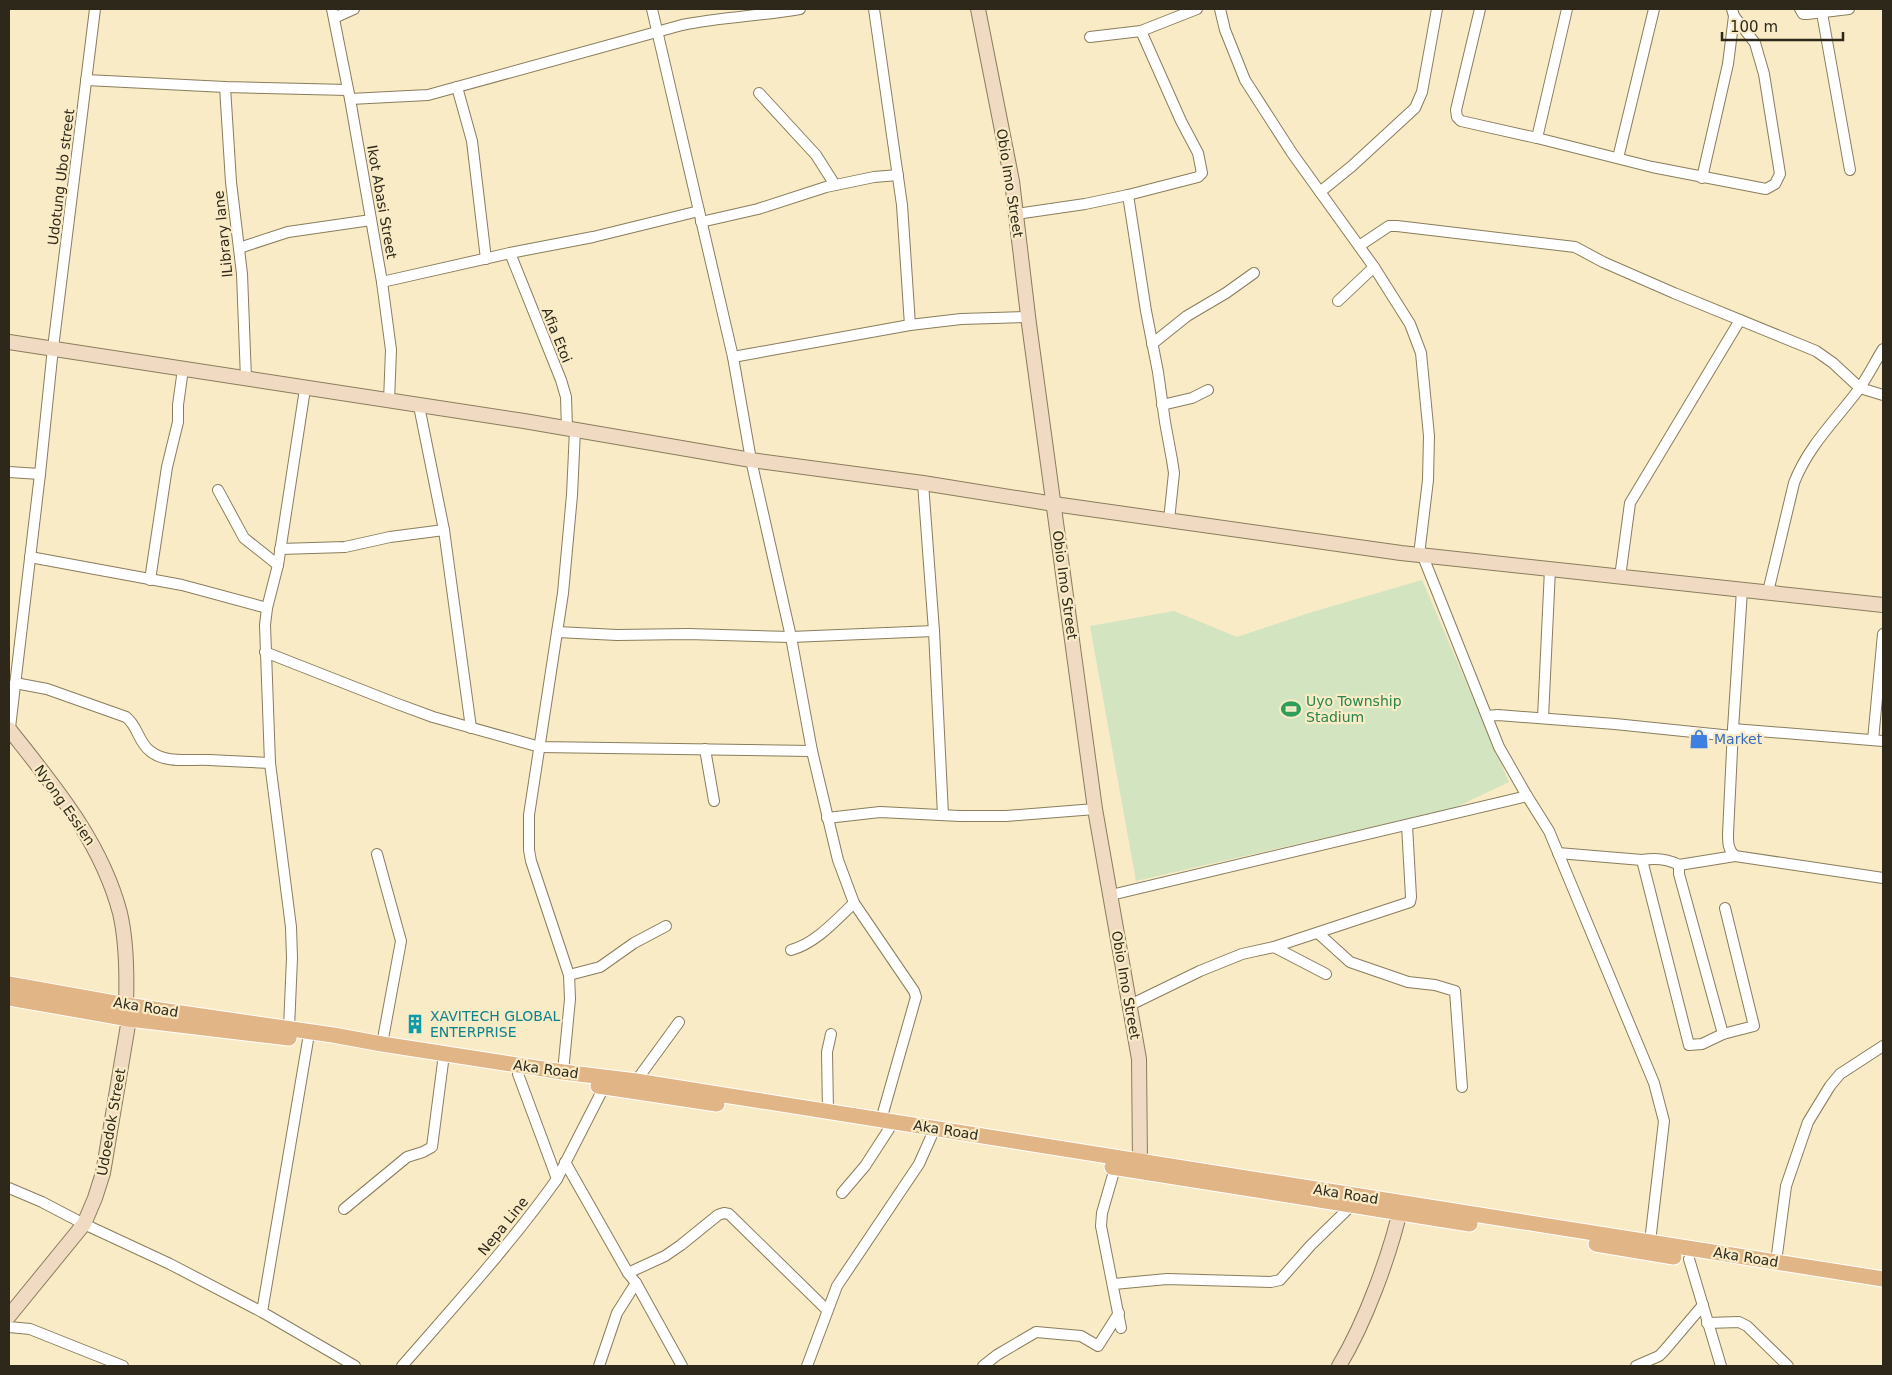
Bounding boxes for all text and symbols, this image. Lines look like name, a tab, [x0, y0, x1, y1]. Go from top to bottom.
scale bar	[1722, 10, 1843, 42]
text: 100 m	[1730, 18, 1778, 36]
street label: Udotung Ubo street	[45, 107, 77, 246]
street label: Obio Imo Street	[993, 127, 1027, 239]
street label: Ikot Abasi Street	[364, 144, 400, 261]
street label: lLibrary lane	[210, 190, 236, 278]
street label: Afia Etoi	[539, 305, 575, 365]
street label: Obio Imo Street	[1049, 529, 1081, 641]
place label: Uyo Township Stadium	[1306, 693, 1402, 725]
sports icon: Uyo Township Stadium	[1280, 698, 1302, 720]
shop icon: Market	[1688, 728, 1710, 750]
place label: Market	[1714, 731, 1763, 747]
street label: Nyong Essien	[31, 762, 99, 848]
street label: Obio Imo Street	[1109, 929, 1144, 1041]
street label: Aka Road	[112, 994, 180, 1020]
place label: XAVITECH GLOBAL ENTERPRISE	[430, 1008, 560, 1040]
building icon: XAVITECH GLOBAL ENTERPRISE	[404, 1013, 426, 1035]
street label: Aka Road	[512, 1057, 580, 1081]
street label: Udoedok Street	[94, 1067, 128, 1177]
street label: Aka Road	[912, 1117, 980, 1143]
street label: Aka Road	[1312, 1181, 1380, 1207]
street label: Nepa Line	[475, 1194, 531, 1258]
street label: Aka Road	[1712, 1244, 1780, 1270]

